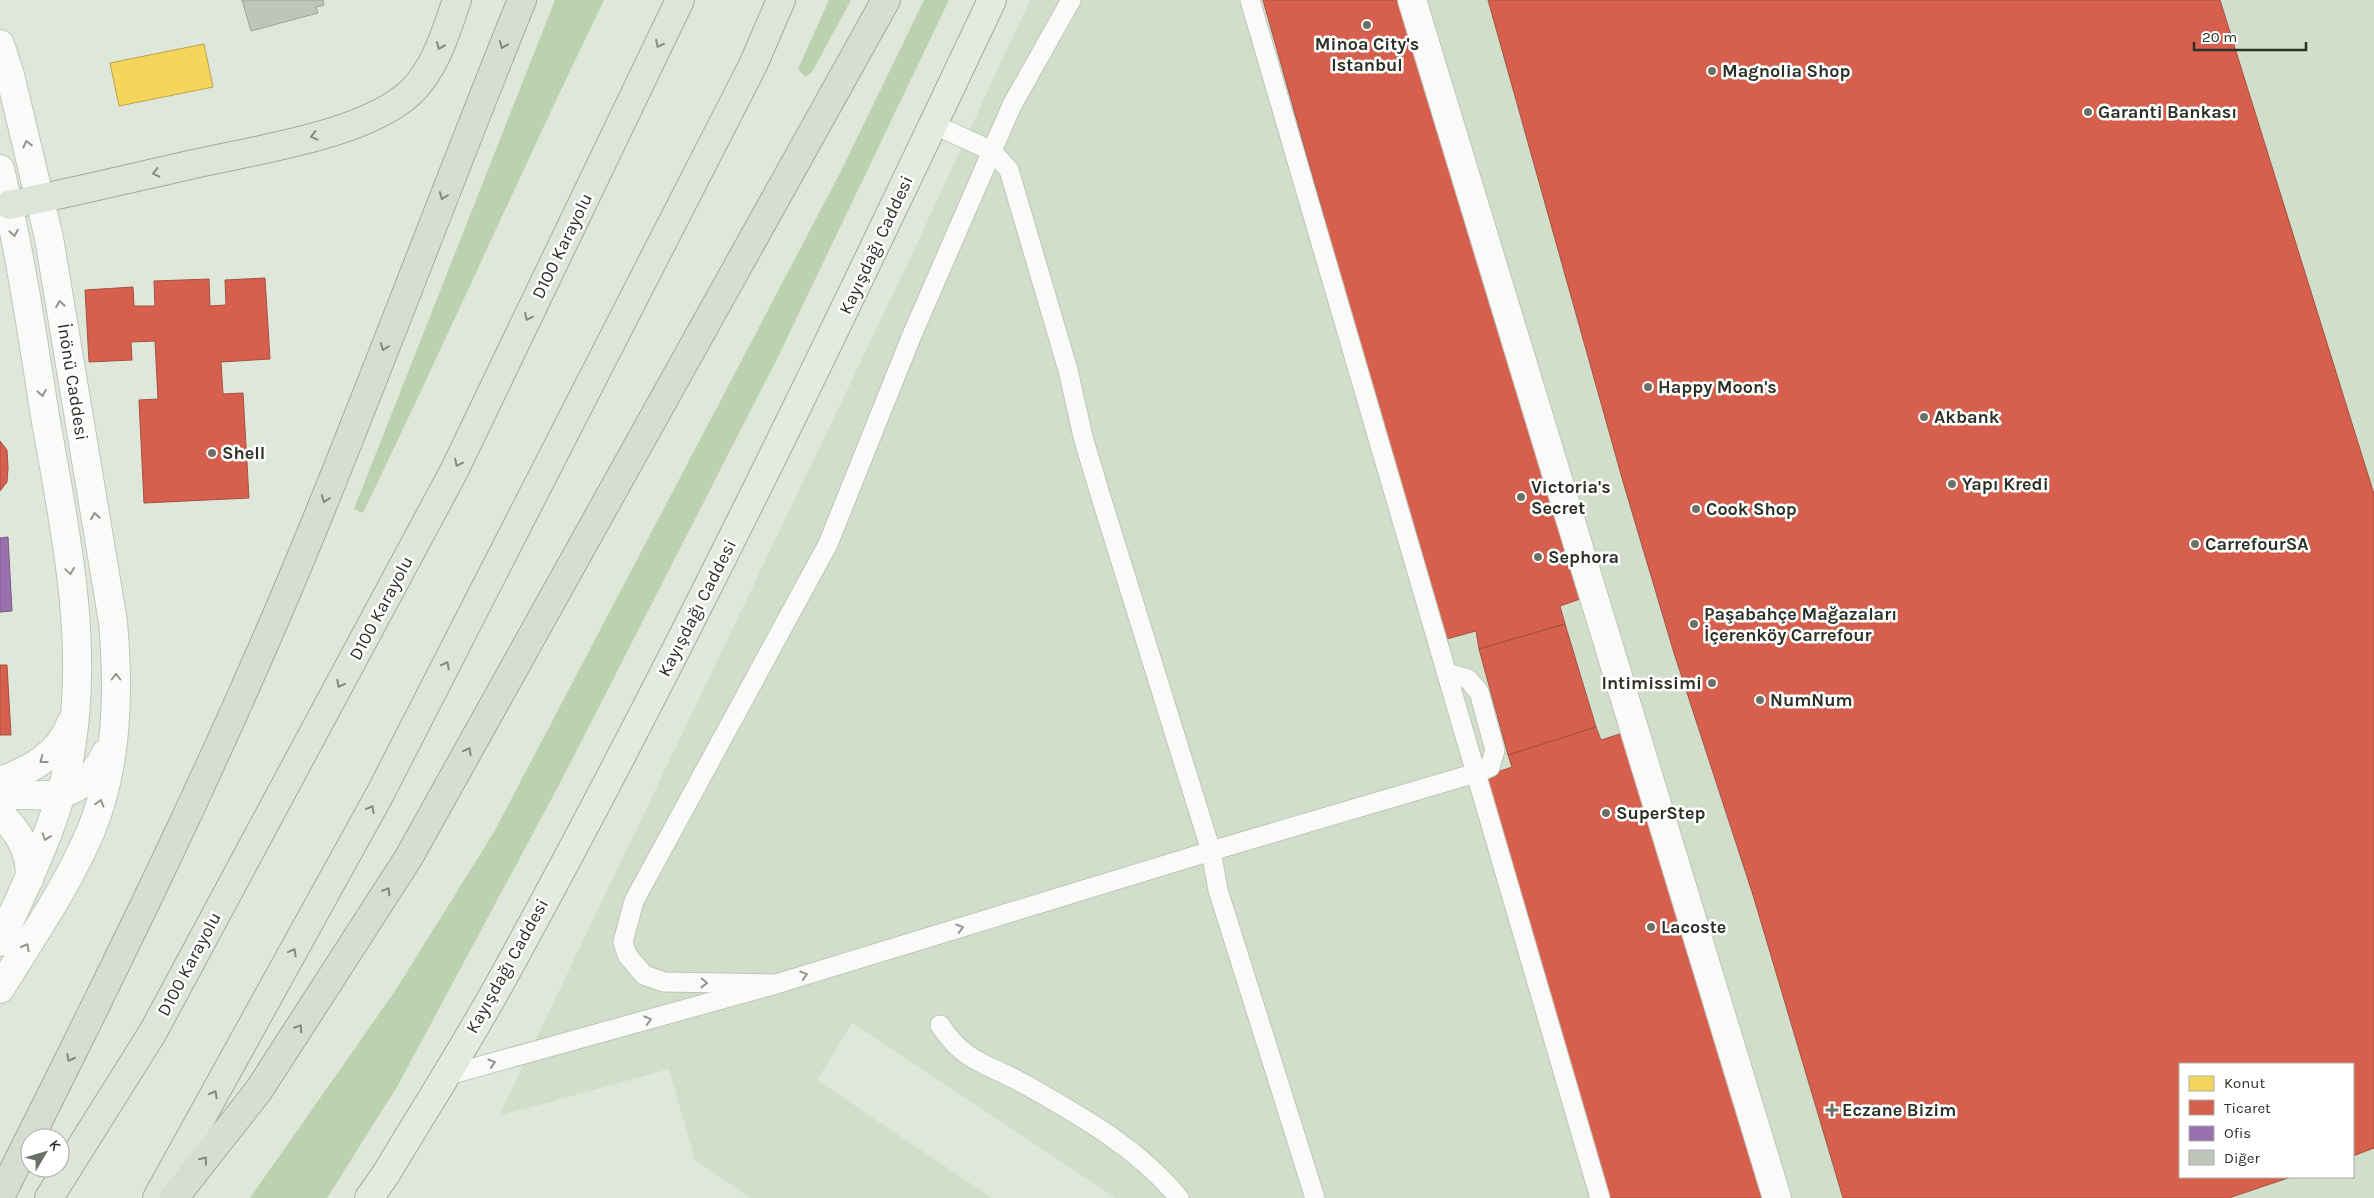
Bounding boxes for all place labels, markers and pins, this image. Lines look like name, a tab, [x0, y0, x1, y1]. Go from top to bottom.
marker: Minoa City's Istanbul	[1361, 19, 1373, 31]
place label: Minoa City's Istanbul	[1315, 33, 1419, 76]
place label: Magnolia Shop	[1722, 60, 1850, 82]
marker: Magnolia Shop	[1706, 65, 1718, 77]
place label: Garanti Bankası	[2098, 101, 2237, 123]
marker: Garanti Bankası	[2082, 106, 2094, 118]
place label: Happy Moon's	[1658, 376, 1777, 398]
marker: Happy Moon's	[1642, 381, 1654, 393]
place label: Akbank	[1934, 406, 2000, 428]
marker: Akbank	[1918, 411, 1930, 423]
place label: Shell	[222, 442, 265, 464]
marker: Shell	[206, 447, 218, 459]
place label: Yapı Kredi	[1962, 473, 2049, 495]
place label: Victoria's Secret	[1531, 476, 1611, 519]
marker: Yapı Kredi	[1946, 478, 1958, 490]
marker: Victoria's Secret	[1515, 491, 1527, 503]
place label: Cook Shop	[1706, 498, 1797, 520]
marker: Cook Shop	[1690, 503, 1702, 515]
place label: CarrefourSA	[2205, 533, 2309, 555]
marker: CarrefourSA	[2189, 538, 2201, 550]
place label: Sephora	[1548, 546, 1619, 568]
marker: Sephora	[1532, 551, 1544, 563]
place label: Paşabahçe Mağazaları İçerenköy Carrefour	[1704, 603, 1897, 646]
marker: Paşabahçe Mağazaları İçerenköy Carrefour	[1688, 618, 1700, 630]
place label: Intimissimi	[1601, 672, 1702, 694]
marker: Intimissimi	[1706, 677, 1718, 689]
place label: NumNum	[1770, 689, 1853, 711]
marker: NumNum	[1754, 694, 1766, 706]
place label: SuperStep	[1616, 802, 1705, 824]
marker: SuperStep	[1600, 807, 1612, 819]
place label: Lacoste	[1661, 916, 1726, 938]
marker: Lacoste	[1645, 921, 1657, 933]
place label: Eczane Bizim	[1842, 1099, 1956, 1121]
marker: Eczane Bizim	[1826, 1104, 1838, 1116]

